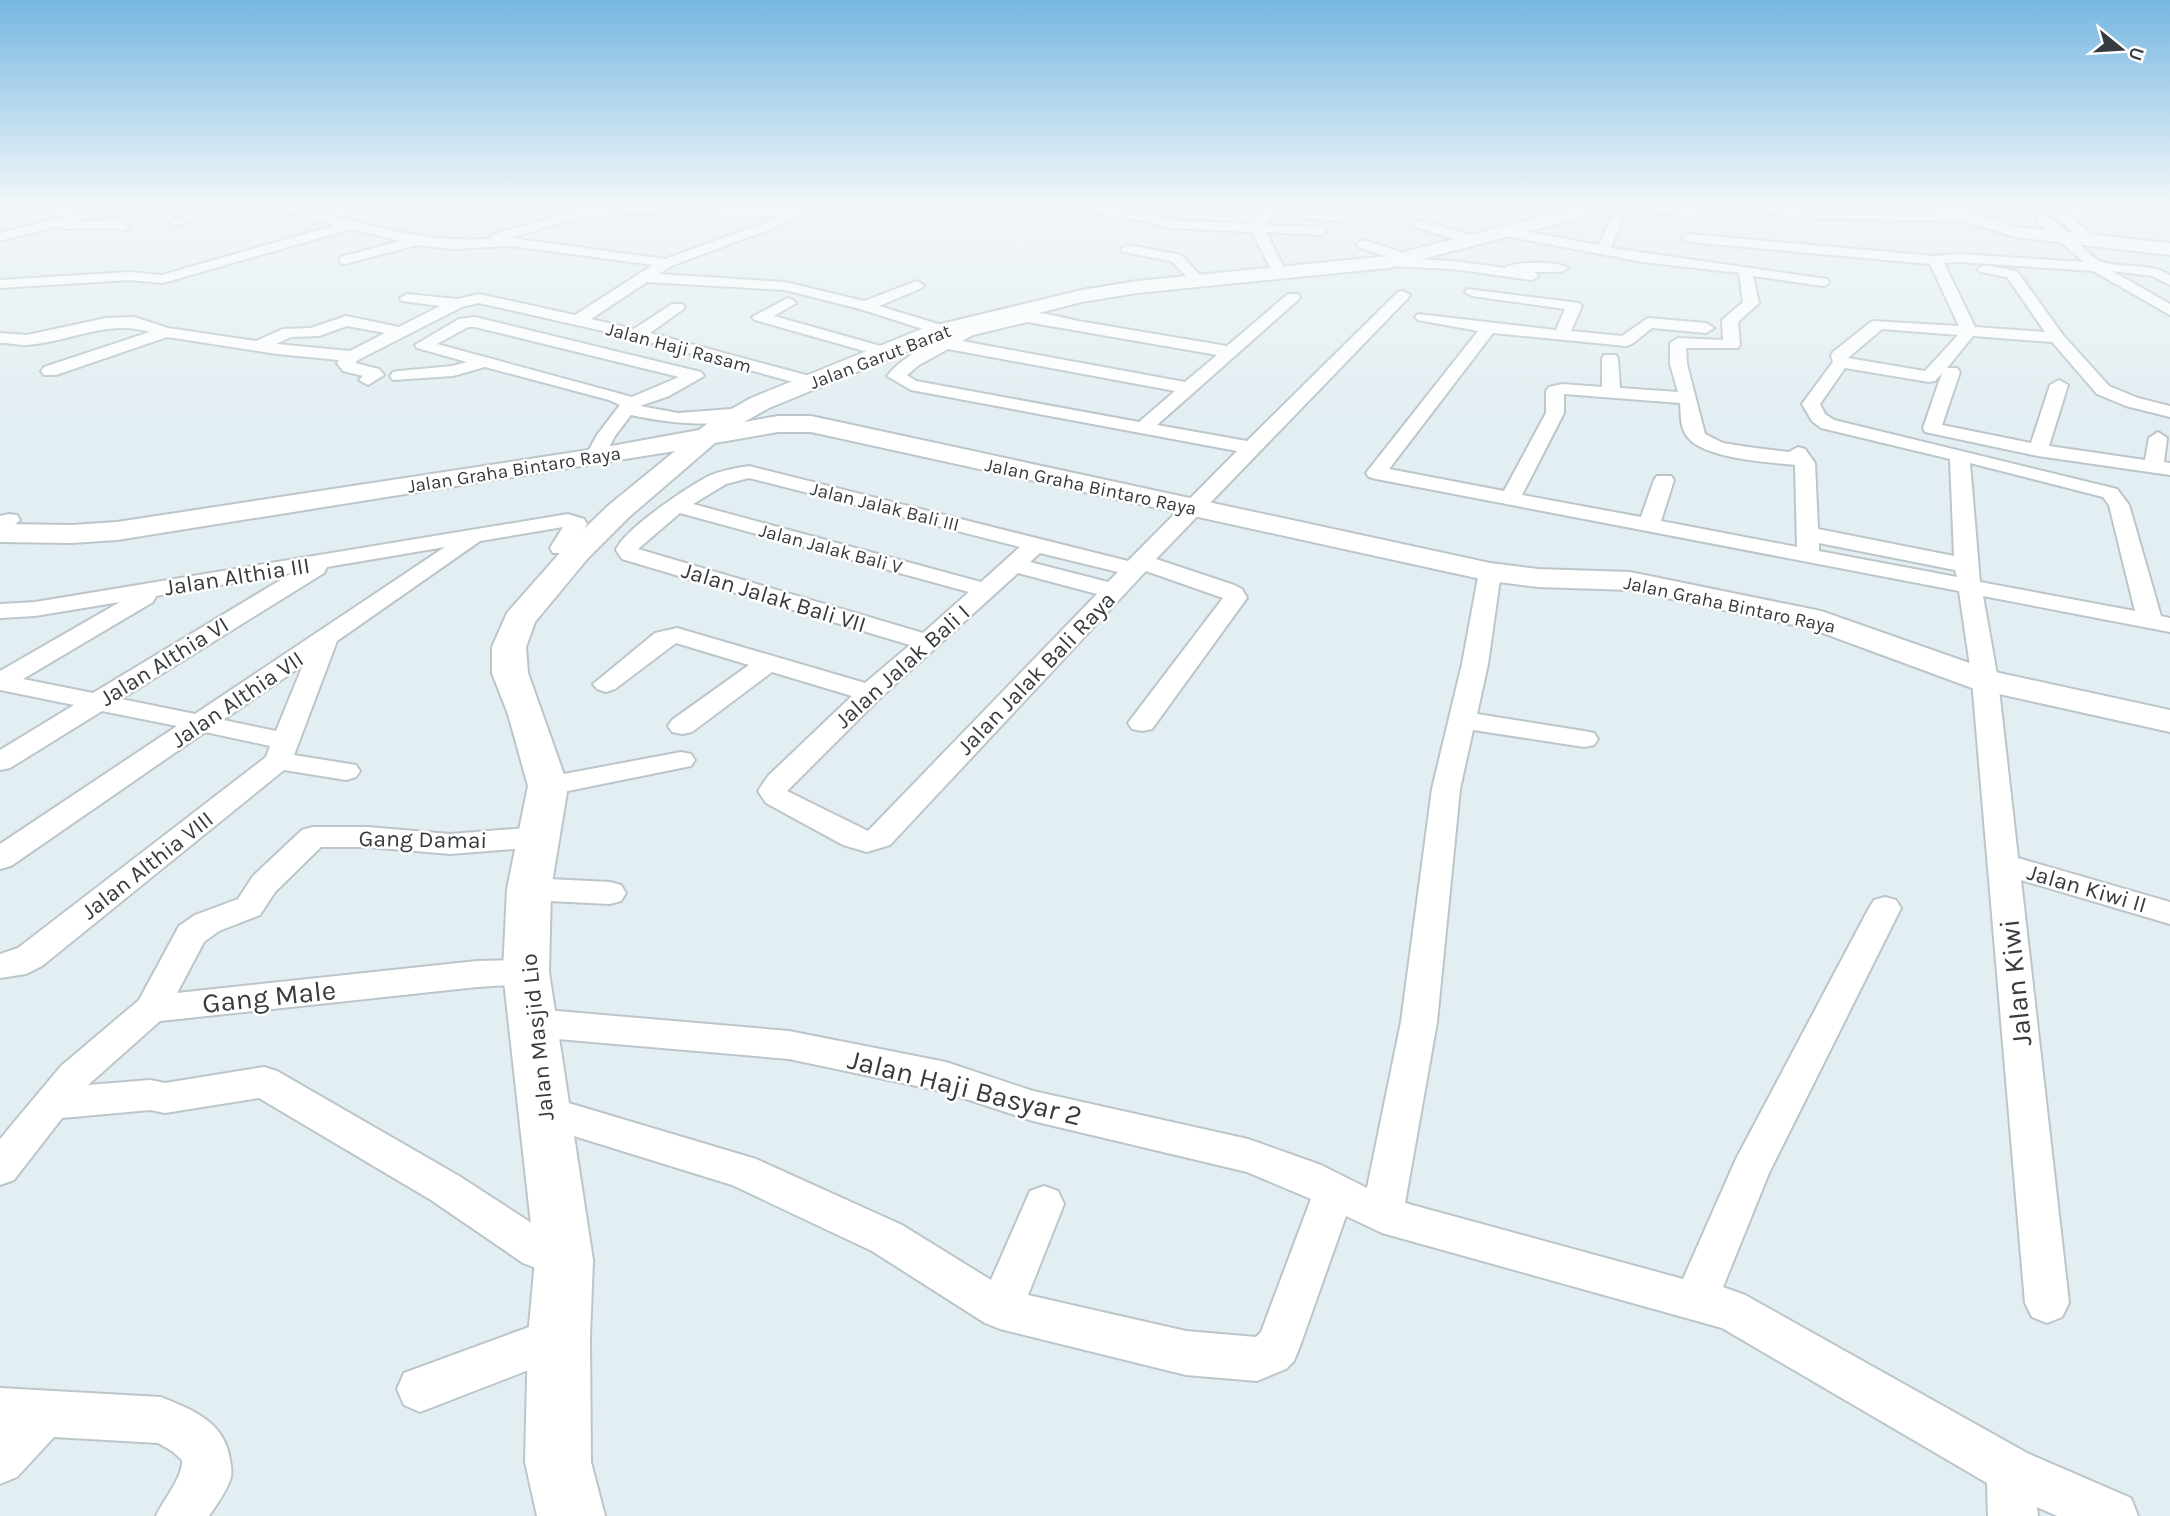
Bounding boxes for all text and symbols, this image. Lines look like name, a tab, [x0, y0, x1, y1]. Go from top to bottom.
north arrow	[2086, 14, 2156, 84]
text: U	[2124, 44, 2149, 64]
street label: Jalan Haji Rasam	[604, 318, 754, 378]
street label: Jalan Garut Barat	[807, 320, 954, 394]
street label: Jalan Graha Bintaro Raya	[406, 442, 622, 498]
street label: Jalan Graha Bintaro Raya	[983, 454, 1199, 520]
street label: Jalan Jalak Bali III	[808, 478, 962, 536]
street label: Jalan Jalak Bali V	[757, 519, 905, 579]
street label: Jalan Althia III	[162, 552, 312, 601]
street label: Jalan Jalak Bali VII	[678, 557, 869, 638]
street label: Jalan Graha Bintaro Raya	[1622, 572, 1838, 638]
street label: Jalan Jalak Bali Raya	[952, 586, 1121, 760]
street label: Jalan Jalak Bali I	[829, 599, 975, 734]
street label: Jalan Althia VI	[95, 611, 234, 712]
street label: Jalan Althia VII	[166, 645, 308, 753]
street label: Jalan Althia VIII	[76, 806, 219, 925]
street label: Gang Damai	[358, 825, 488, 854]
street label: Jalan Kiwi II	[2024, 859, 2150, 918]
street label: Jalan Kiwi	[1992, 918, 2039, 1048]
street label: Jalan Masjid Lio	[515, 952, 560, 1122]
street label: Gang Male	[201, 973, 337, 1020]
street label: Jalan Haji Basyar 2	[845, 1042, 1085, 1133]

